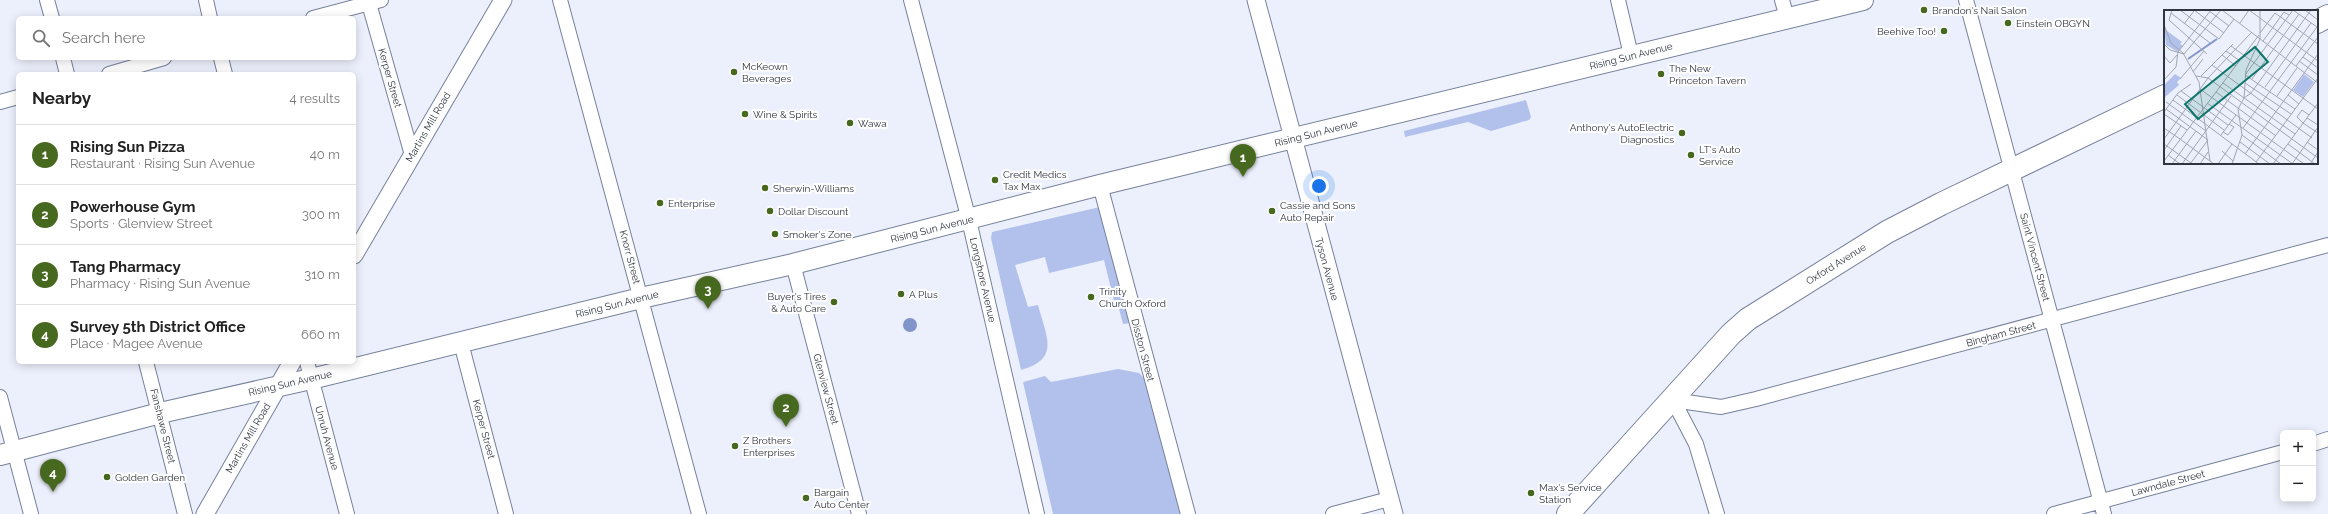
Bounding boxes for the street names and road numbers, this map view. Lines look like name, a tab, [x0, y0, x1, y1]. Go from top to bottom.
street label: Rising Sun Avenue	[1588, 40, 1674, 72]
street label: Kerper Street	[376, 47, 404, 110]
street label: Martins Mill Road	[403, 90, 453, 164]
street label: Rising Sun Avenue	[1273, 117, 1359, 149]
street label: Saint Vincent Street	[2018, 212, 2052, 303]
street label: Rising Sun Avenue	[889, 213, 975, 245]
street label: Knorr Street	[618, 229, 643, 286]
street label: Longshore Avenue	[968, 236, 998, 324]
street label: Tyson Avenue	[1313, 236, 1341, 302]
street label: Oxford Avenue	[1804, 241, 1868, 287]
street label: Rising Sun Avenue	[574, 288, 660, 320]
street label: Disston Street	[1129, 318, 1157, 383]
street label: Bingham Street	[1965, 319, 2038, 349]
street label: Glenview Street	[811, 352, 841, 426]
street label: Rising Sun Avenue	[247, 368, 333, 398]
street label: Fanshawe Street	[148, 388, 178, 465]
street label: Kerper Street	[471, 398, 497, 461]
street label: Martins Mill Road	[223, 401, 273, 475]
street label: Unruh Avenue	[313, 405, 341, 471]
street label: Lawndale Street	[2130, 468, 2207, 498]

